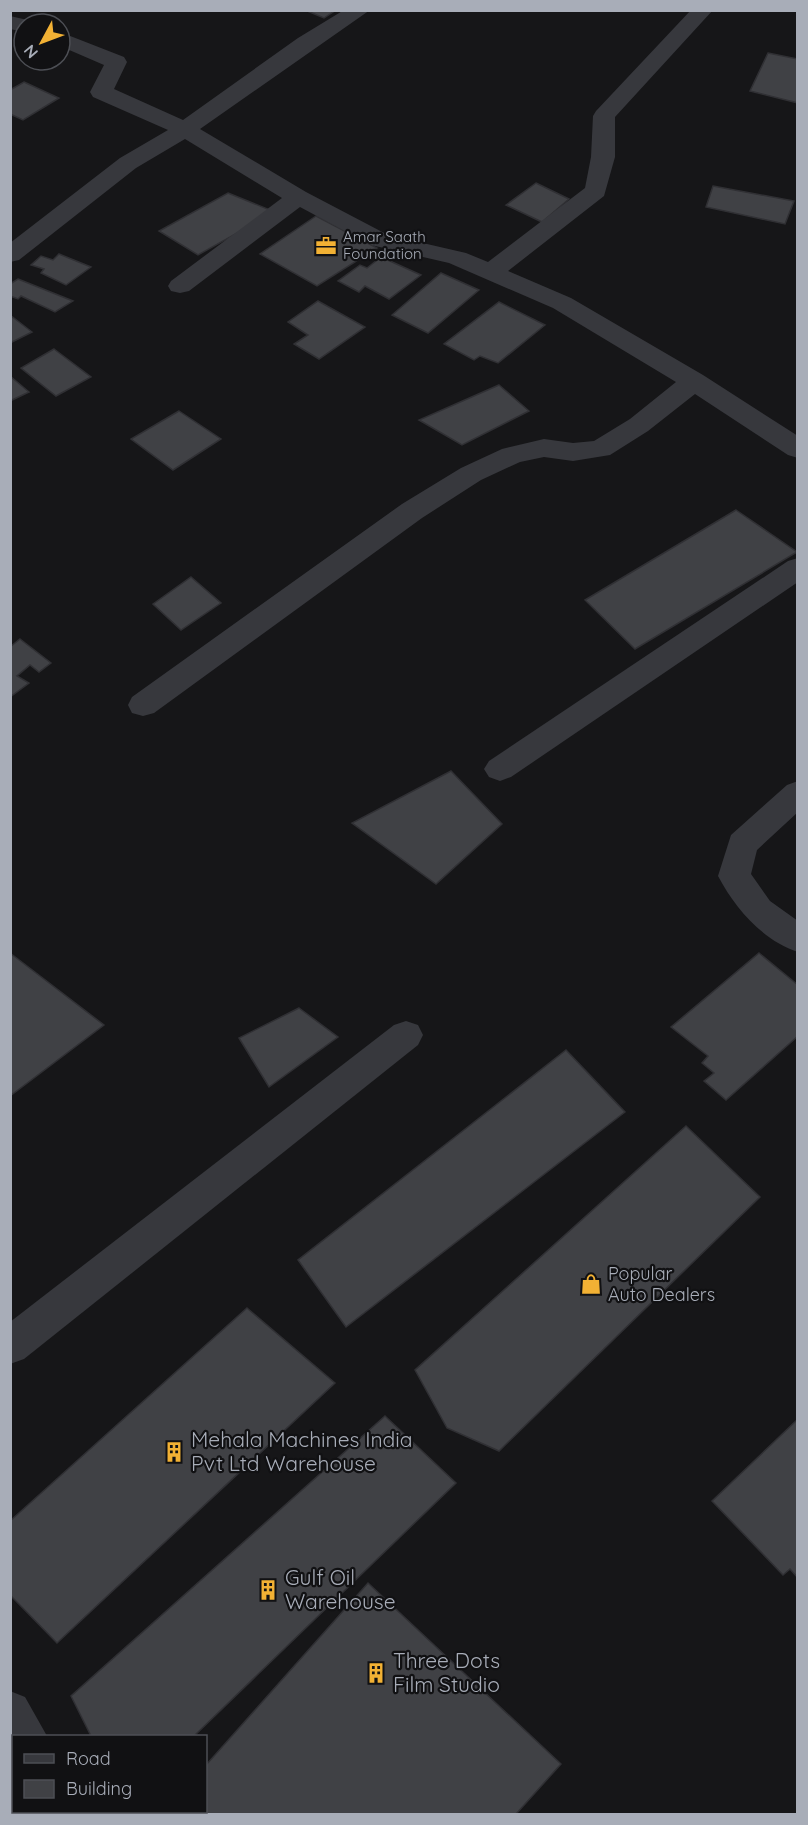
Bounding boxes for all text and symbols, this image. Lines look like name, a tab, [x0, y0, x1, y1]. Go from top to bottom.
north arrow	[12, 12, 72, 72]
text: N	[19, 41, 42, 63]
place label: Amar Saath Foundation	[343, 227, 426, 263]
office icon: Amar Saath Foundation	[314, 234, 338, 258]
place label: Popular Auto Dealers	[608, 1262, 715, 1306]
shop icon: Popular Auto Dealers	[579, 1272, 603, 1296]
place label: Mehala Machines India Pvt Ltd Warehouse	[191, 1426, 413, 1476]
building icon: Mehala Machines India Pvt Ltd Warehouse	[162, 1440, 186, 1464]
place label: Gulf Oil Warehouse	[285, 1564, 396, 1614]
building icon: Gulf Oil Warehouse	[256, 1578, 280, 1602]
place label: Three Dots Film Studio	[393, 1647, 500, 1697]
building icon: Three Dots Film Studio	[364, 1661, 388, 1685]
legend	[12, 1735, 207, 1813]
text: Road	[66, 1747, 111, 1770]
text: Building	[66, 1777, 132, 1800]

